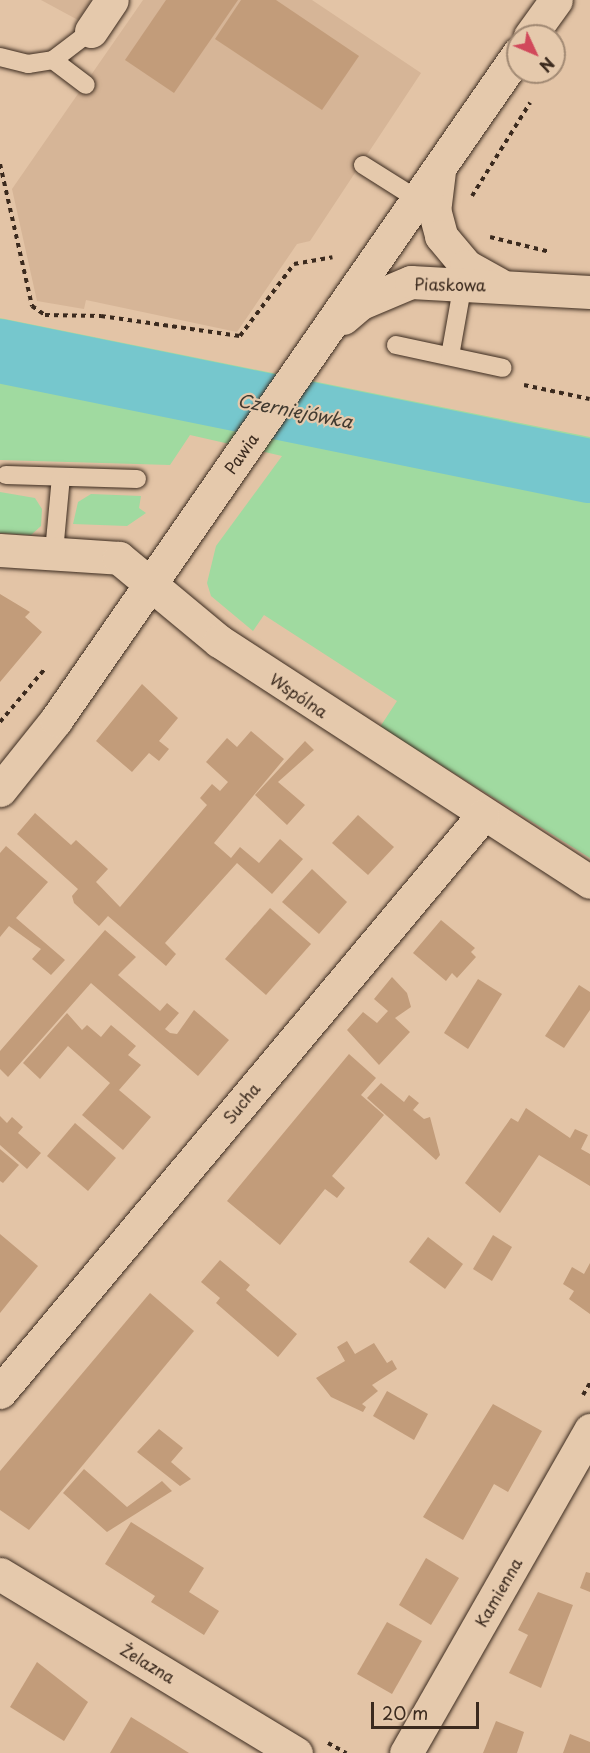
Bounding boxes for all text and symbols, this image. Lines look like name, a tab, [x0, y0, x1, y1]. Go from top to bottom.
north arrow	[506, 24, 566, 84]
text: N	[534, 52, 561, 78]
street label: Piaskowa	[414, 274, 486, 294]
water label: Czerniejówka	[236, 389, 354, 433]
street label: Pawia	[220, 429, 262, 477]
street label: Wspólna	[266, 669, 332, 721]
street label: Sucha	[219, 1079, 263, 1127]
street label: Kamienna	[471, 1554, 525, 1630]
street label: Żelazna	[117, 1639, 179, 1687]
scale bar	[374, 1690, 482, 1728]
text: 20 m	[382, 1699, 428, 1726]

